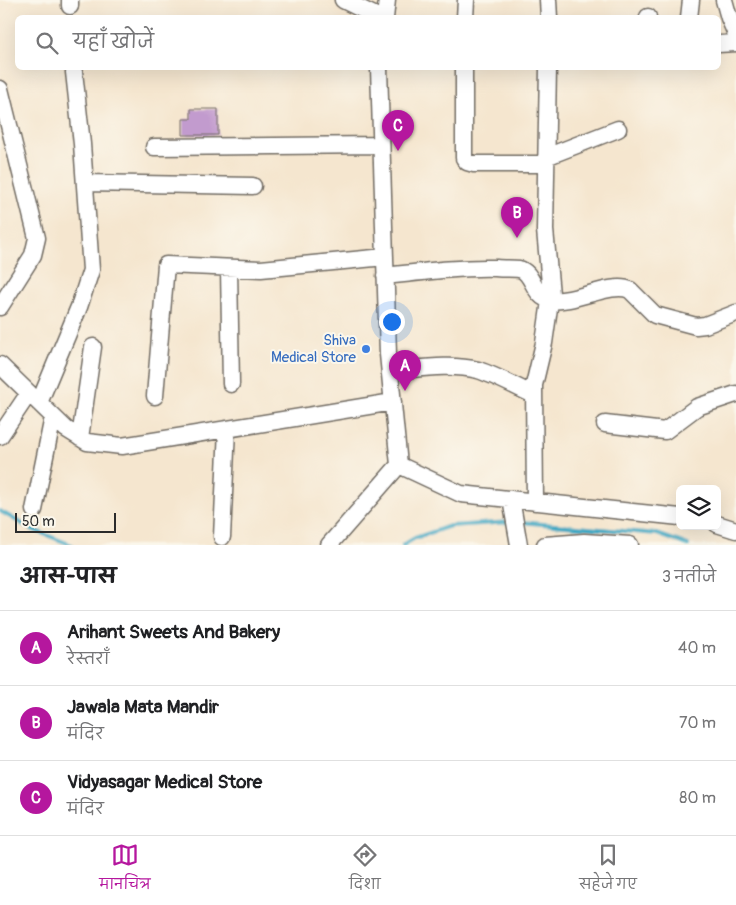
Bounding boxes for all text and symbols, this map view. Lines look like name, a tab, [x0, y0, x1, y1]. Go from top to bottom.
search box	[15, 15, 721, 70]
icon: search	[33, 29, 61, 57]
text: यहाँ खोजें	[73, 30, 154, 54]
pin: C	[382, 110, 414, 151]
pin: B	[501, 197, 533, 238]
your location	[379, 309, 405, 335]
place label: Shiva Medical Store	[271, 331, 357, 367]
marker: Shiva Medical Store	[360, 343, 372, 355]
pin: A	[389, 350, 421, 391]
map controls	[676, 485, 721, 530]
button: layers	[676, 485, 721, 530]
scale bar	[15, 510, 116, 533]
text: 50 m	[22, 513, 55, 530]
text: आस-पास	[20, 563, 116, 590]
text: 3 नतीजे	[662, 567, 716, 587]
text: Arihant Sweets And Bakery	[67, 620, 280, 644]
text: A	[31, 638, 41, 658]
text: 40 m	[678, 638, 716, 658]
text: रेस्तराँ	[67, 649, 110, 669]
text: Jawala Mata Mandir	[67, 695, 219, 719]
text: B	[31, 713, 41, 733]
text: 70 m	[679, 713, 716, 733]
text: मंदिर	[67, 724, 104, 744]
text: Vidyasagar Medical Store	[67, 770, 262, 794]
text: C	[31, 788, 41, 808]
text: 80 m	[679, 788, 716, 808]
text: मंदिर	[67, 799, 104, 819]
tab: मानचित्र	[99, 841, 151, 900]
tab: दिशा	[349, 841, 381, 900]
tab: सहेजे गए	[579, 841, 637, 900]

